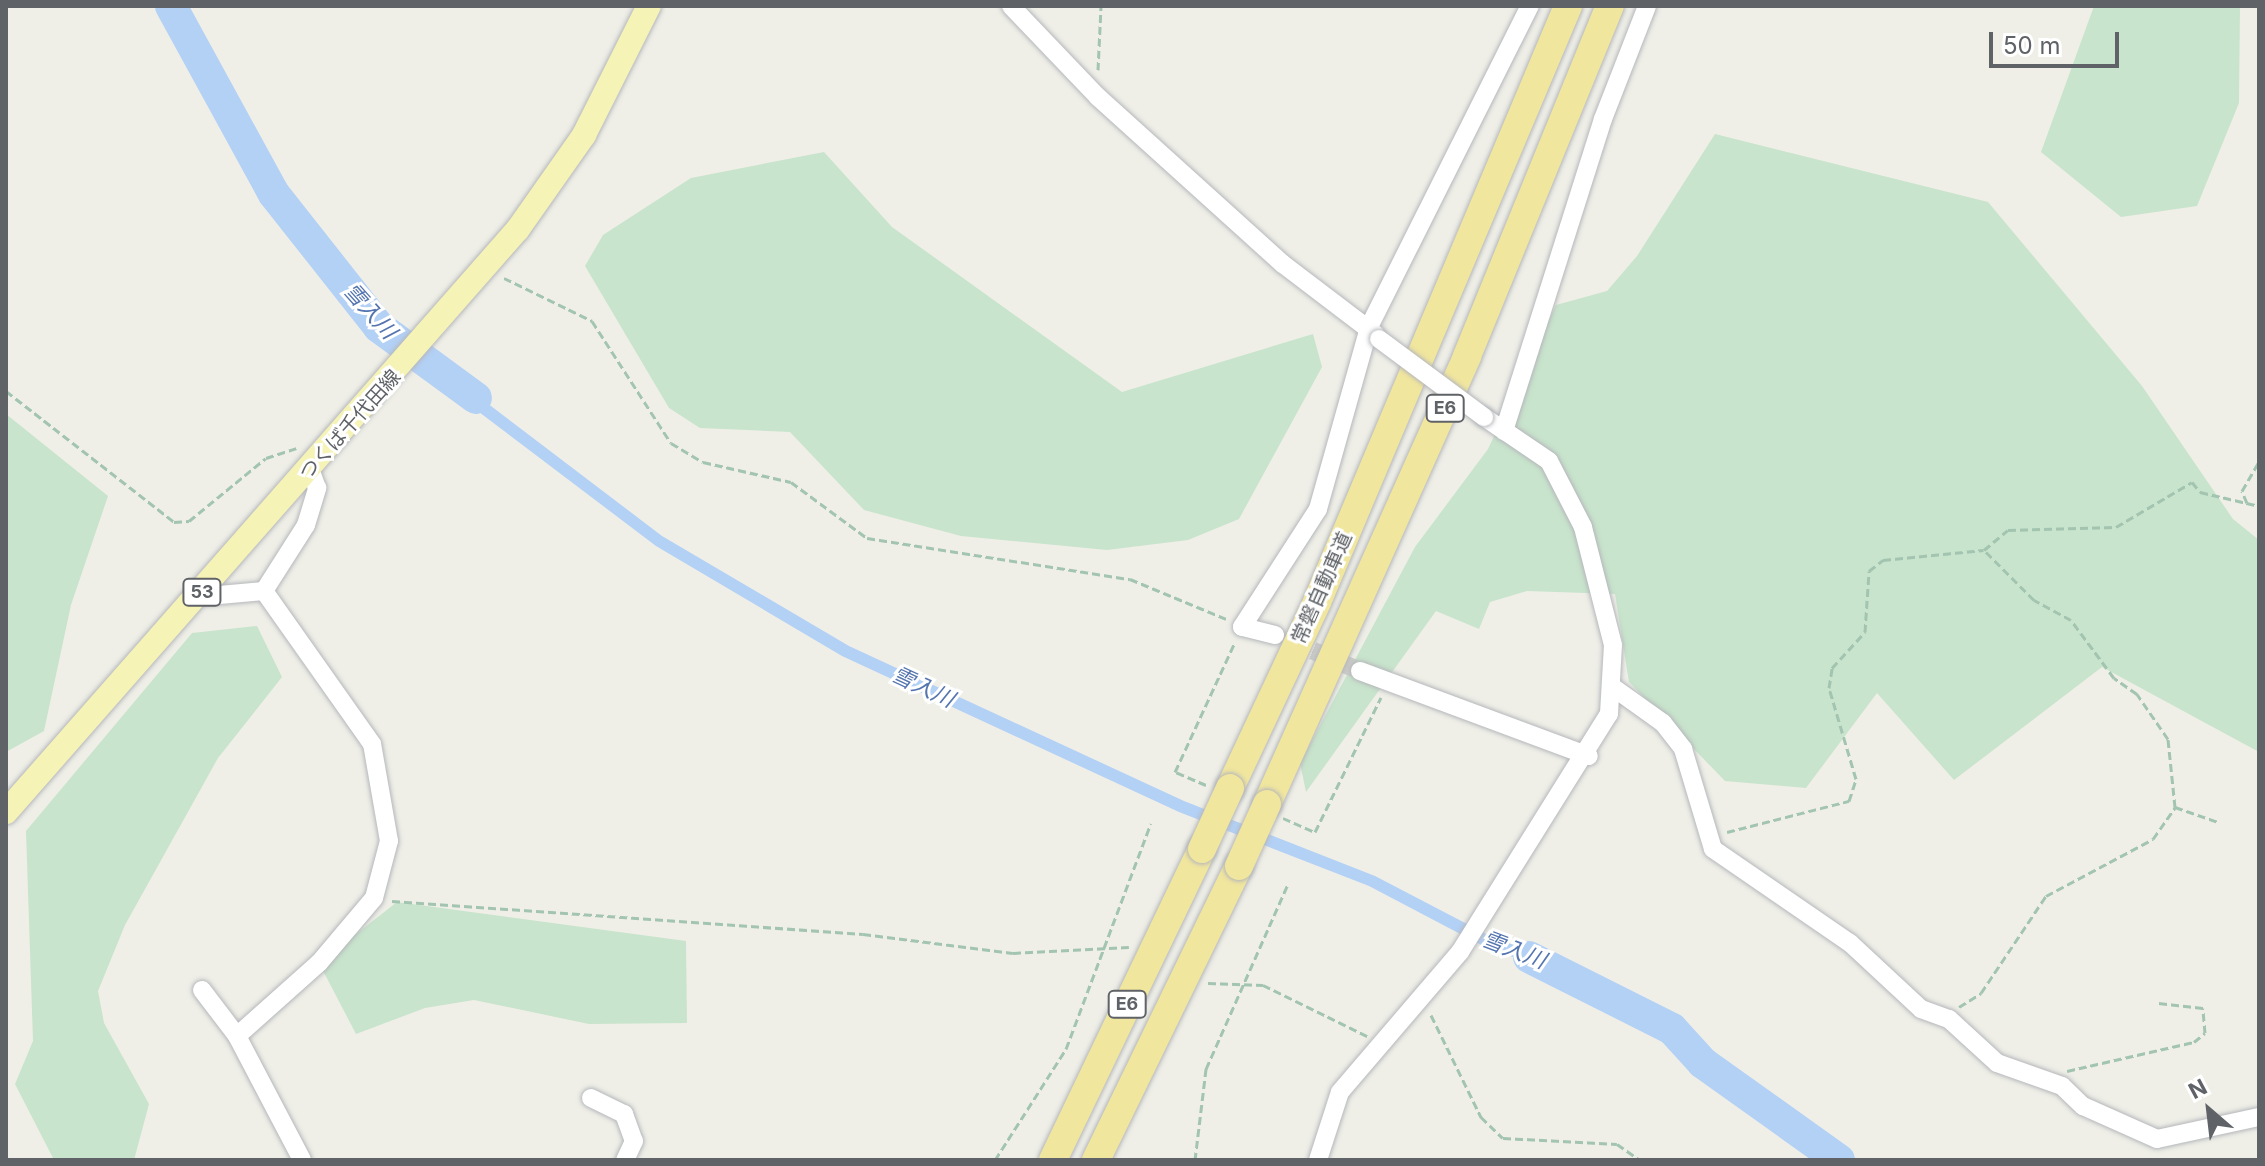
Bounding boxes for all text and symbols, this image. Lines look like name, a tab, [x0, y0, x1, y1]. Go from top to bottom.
scale bar	[1993, 16, 2123, 66]
text: 50 m	[2003, 31, 2061, 60]
water label: 雪入川	[338, 278, 402, 344]
street label: つくば千代田線	[294, 365, 406, 485]
road number: E6	[1425, 394, 1465, 422]
street label: 常磐自動車道	[1287, 528, 1357, 648]
road number: 53	[182, 578, 222, 606]
water label: 雪入川	[888, 661, 958, 713]
water label: 雪入川	[1478, 926, 1550, 974]
road number: E6	[1107, 990, 1147, 1018]
north arrow	[2169, 1070, 2249, 1150]
text: N	[2184, 1073, 2211, 1104]

